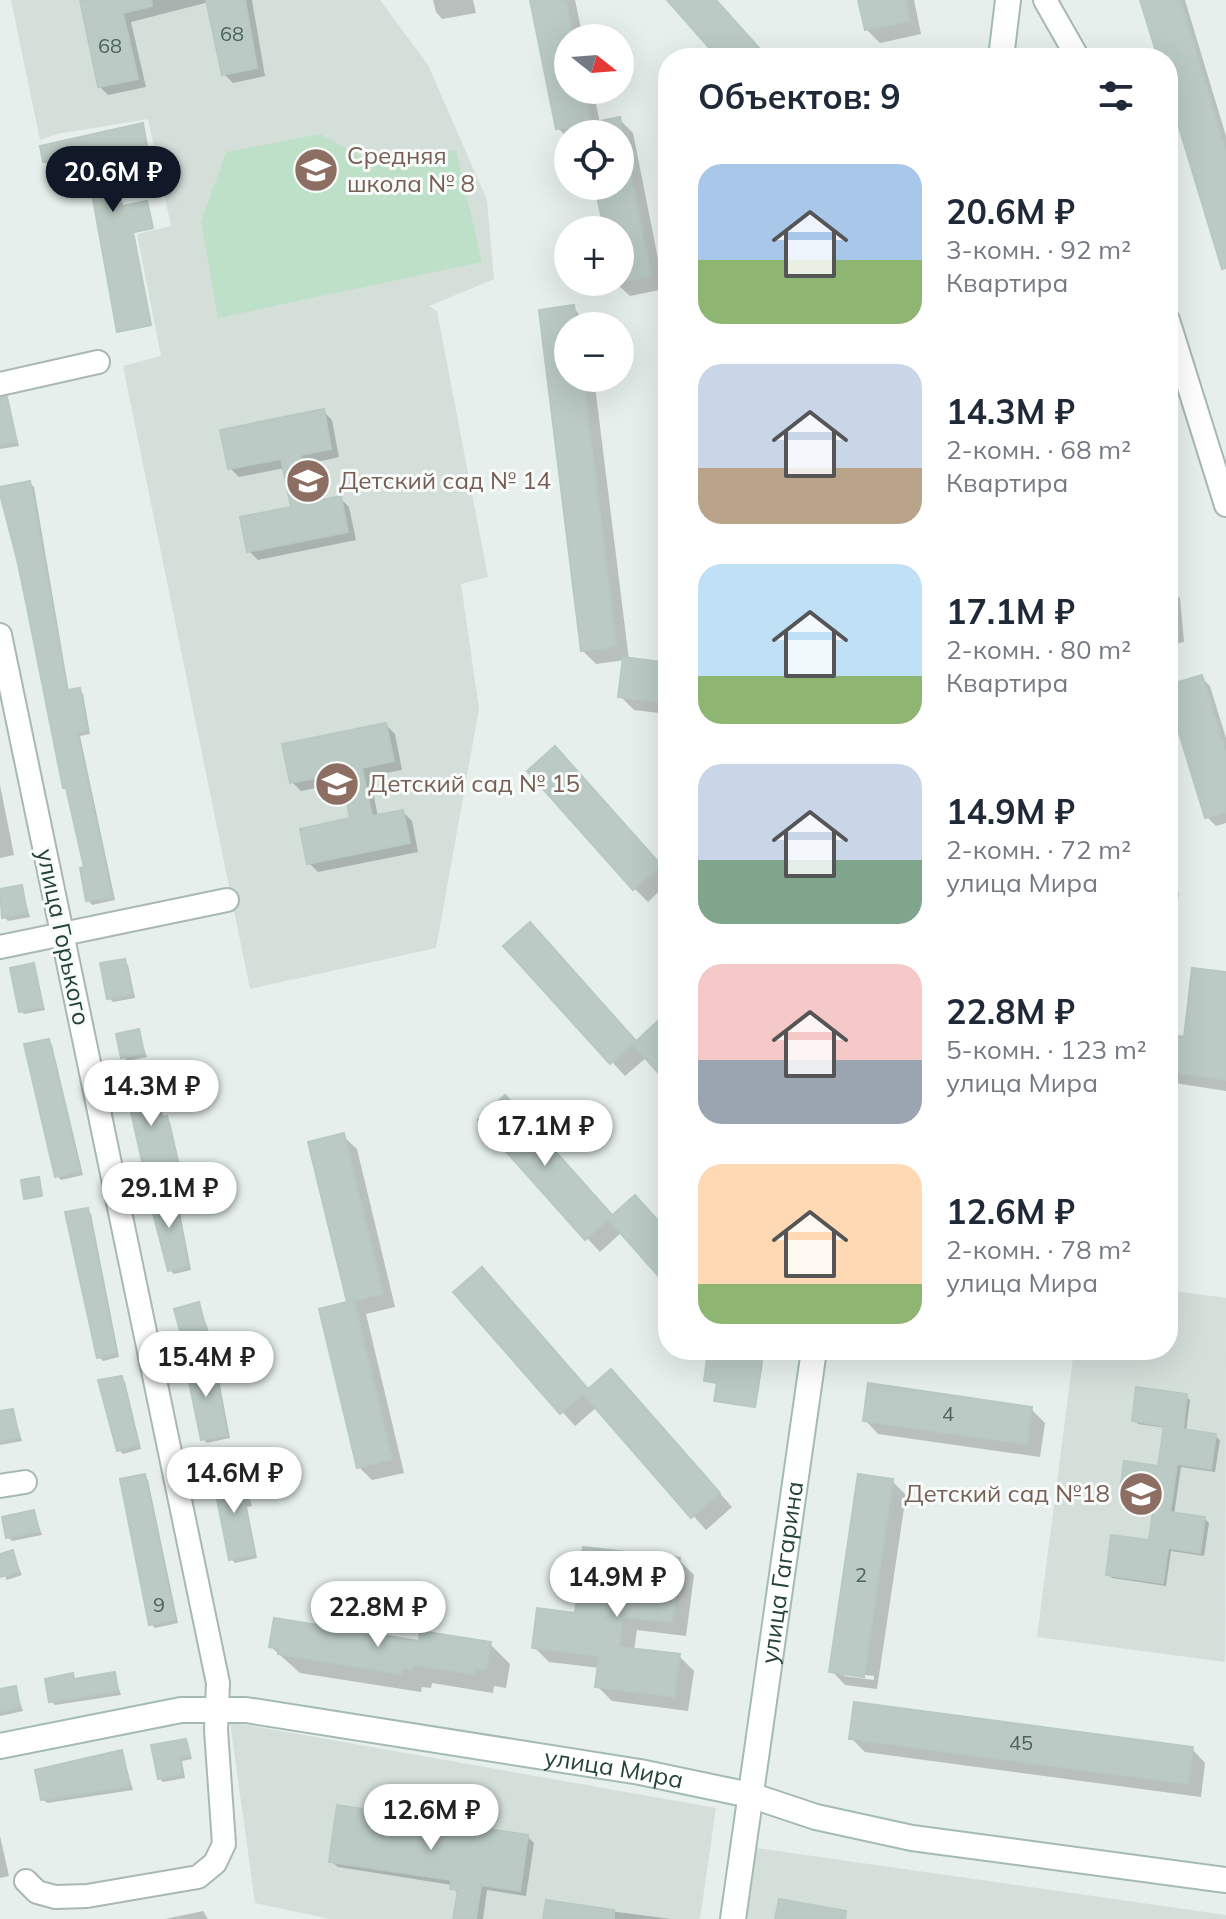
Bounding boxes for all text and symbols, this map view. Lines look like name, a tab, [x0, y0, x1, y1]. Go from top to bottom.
house number: 68	[220, 21, 244, 46]
north arrow	[554, 24, 634, 104]
map controls	[554, 24, 634, 392]
house number: 68	[98, 33, 122, 58]
icon: filters	[1094, 74, 1138, 118]
text: Объектов: 9	[698, 75, 901, 118]
button: locate	[554, 120, 634, 200]
place label: Cредняя школа № 8	[347, 140, 475, 198]
pin: 20.6M ₽	[39, 146, 187, 214]
school or university icon: Cредняя школа № 8	[292, 146, 340, 194]
text: 20.6M ₽	[64, 155, 162, 188]
text: 20.6M ₽	[946, 190, 1075, 233]
icon: home	[762, 196, 858, 292]
button: +	[554, 216, 634, 296]
text: 3-комн. · 92 m²	[946, 233, 1131, 266]
text: Квартира	[946, 266, 1068, 299]
button: −	[554, 312, 634, 392]
text: 14.3M ₽	[946, 390, 1075, 433]
icon: home	[762, 396, 858, 492]
text: 2-комн. · 68 m²	[946, 433, 1131, 466]
school or university icon: Детский сад № 14	[284, 457, 332, 505]
place label: Детский сад № 14	[339, 465, 551, 495]
text: Квартира	[946, 466, 1068, 499]
text: 17.1M ₽	[946, 590, 1075, 633]
icon: home	[762, 596, 858, 692]
text: 2-комн. · 80 m²	[946, 633, 1131, 666]
text: Квартира	[946, 666, 1068, 699]
school or university icon: Детский сад № 15	[313, 760, 361, 808]
place label: Детский сад № 15	[368, 768, 580, 798]
text: 14.9M ₽	[946, 790, 1075, 833]
icon: home	[762, 796, 858, 892]
text: 2-комн. · 72 m²	[946, 833, 1131, 866]
street label: улица Горького	[31, 846, 97, 1028]
text: улица Мира	[946, 866, 1098, 899]
text: 22.8M ₽	[946, 990, 1075, 1033]
icon: home	[762, 996, 858, 1092]
text: 5-комн. · 123 m²	[946, 1033, 1147, 1066]
pin: 14.3M ₽	[77, 1060, 225, 1128]
text: улица Мира	[946, 1066, 1098, 1099]
text: 14.3M ₽	[102, 1069, 200, 1102]
pin: 17.1M ₽	[471, 1100, 619, 1168]
text: 17.1M ₽	[496, 1109, 594, 1142]
pin: 29.1M ₽	[95, 1162, 243, 1230]
text: 29.1M ₽	[120, 1171, 218, 1204]
text: 12.6M ₽	[946, 1190, 1075, 1233]
icon: home	[762, 1196, 858, 1292]
text: 2-комн. · 78 m²	[946, 1233, 1131, 1266]
text: улица Мира	[946, 1266, 1098, 1299]
pin: 15.4M ₽	[132, 1331, 280, 1399]
text: 15.4M ₽	[157, 1340, 255, 1373]
house number: 4	[942, 1401, 954, 1426]
pin: 14.6M ₽	[160, 1447, 308, 1515]
text: 14.6M ₽	[185, 1456, 283, 1489]
school or university icon: Детский сад №18	[1117, 1470, 1165, 1518]
place label: Детский сад №18	[904, 1478, 1110, 1508]
street label: улица Гагарина	[754, 1479, 809, 1666]
pin: 14.9M ₽	[543, 1551, 691, 1619]
text: 14.9M ₽	[568, 1560, 666, 1593]
house number: 2	[855, 1562, 867, 1587]
pin: 22.8M ₽	[304, 1581, 452, 1649]
text: 22.8M ₽	[329, 1590, 427, 1623]
house number: 9	[153, 1592, 165, 1617]
house number: 45	[1009, 1730, 1033, 1755]
street label: улица Мира	[542, 1741, 686, 1795]
pin: 12.6M ₽	[357, 1784, 505, 1852]
text: 12.6M ₽	[382, 1793, 480, 1826]

